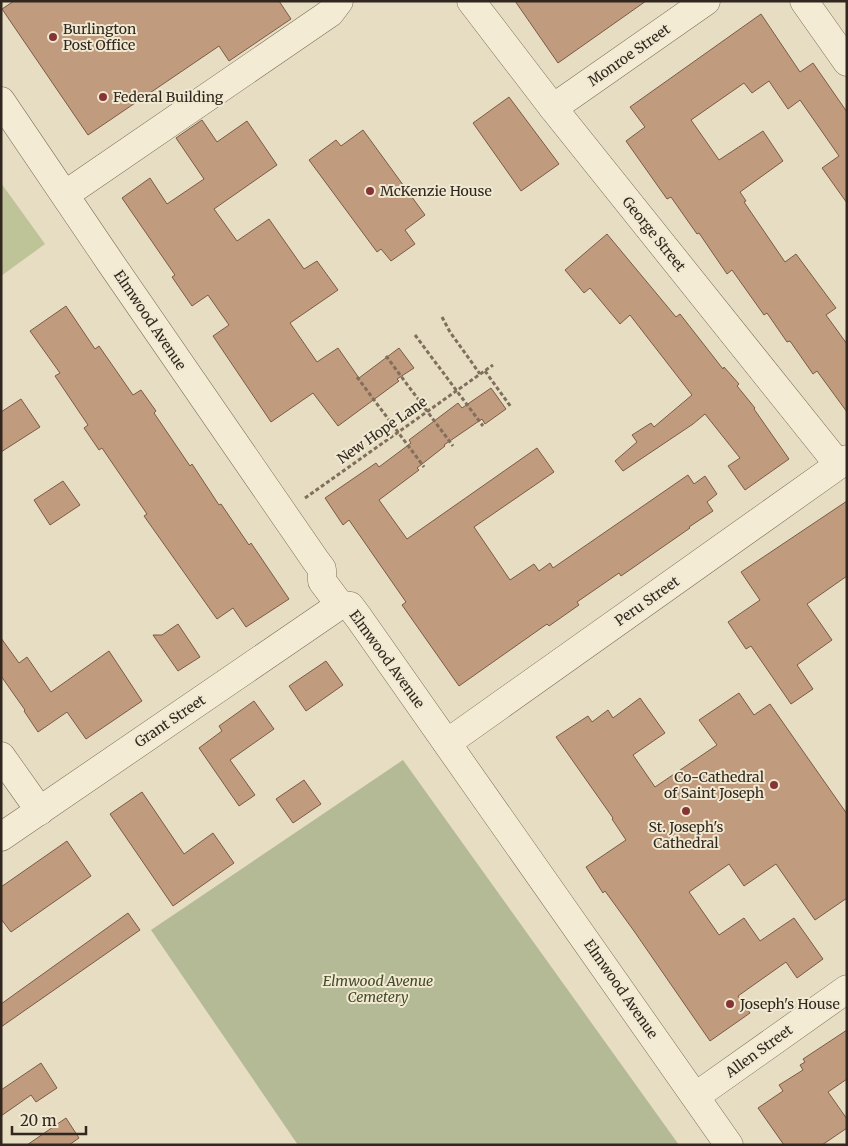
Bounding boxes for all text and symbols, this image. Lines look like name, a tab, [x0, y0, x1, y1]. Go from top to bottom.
place label: Burlington Post Office	[63, 20, 136, 54]
street label: Monroe Street	[584, 20, 674, 90]
marker: Burlington Post Office	[47, 31, 59, 43]
place label: Federal Building	[113, 88, 224, 106]
marker: Federal Building	[97, 91, 109, 103]
place label: McKenzie House	[380, 182, 492, 200]
marker: McKenzie House	[364, 185, 376, 197]
street label: George Street	[618, 193, 690, 276]
street label: Elmwood Avenue	[110, 267, 190, 373]
street label: New Hope Lane	[334, 392, 430, 468]
street label: Peru Street	[611, 572, 683, 630]
street label: Elmwood Avenue	[345, 606, 429, 712]
street label: Grant Street	[131, 690, 209, 751]
place label: Co-Cathedral of Saint Joseph	[664, 768, 765, 802]
marker: Co-Cathedral of Saint Joseph	[768, 779, 780, 791]
marker: St. Joseph's Cathedral	[680, 805, 692, 817]
place label: St. Joseph's Cathedral	[649, 818, 724, 852]
street label: Elmwood Avenue	[580, 936, 662, 1042]
park label: Elmwood Avenue Cemetery	[323, 972, 433, 1006]
place label: Joseph's House	[739, 995, 840, 1013]
marker: Joseph's House	[724, 998, 736, 1010]
street label: Allen Street	[721, 1020, 797, 1082]
scale bar	[12, 1104, 86, 1136]
text: 20 m	[20, 1111, 57, 1130]

